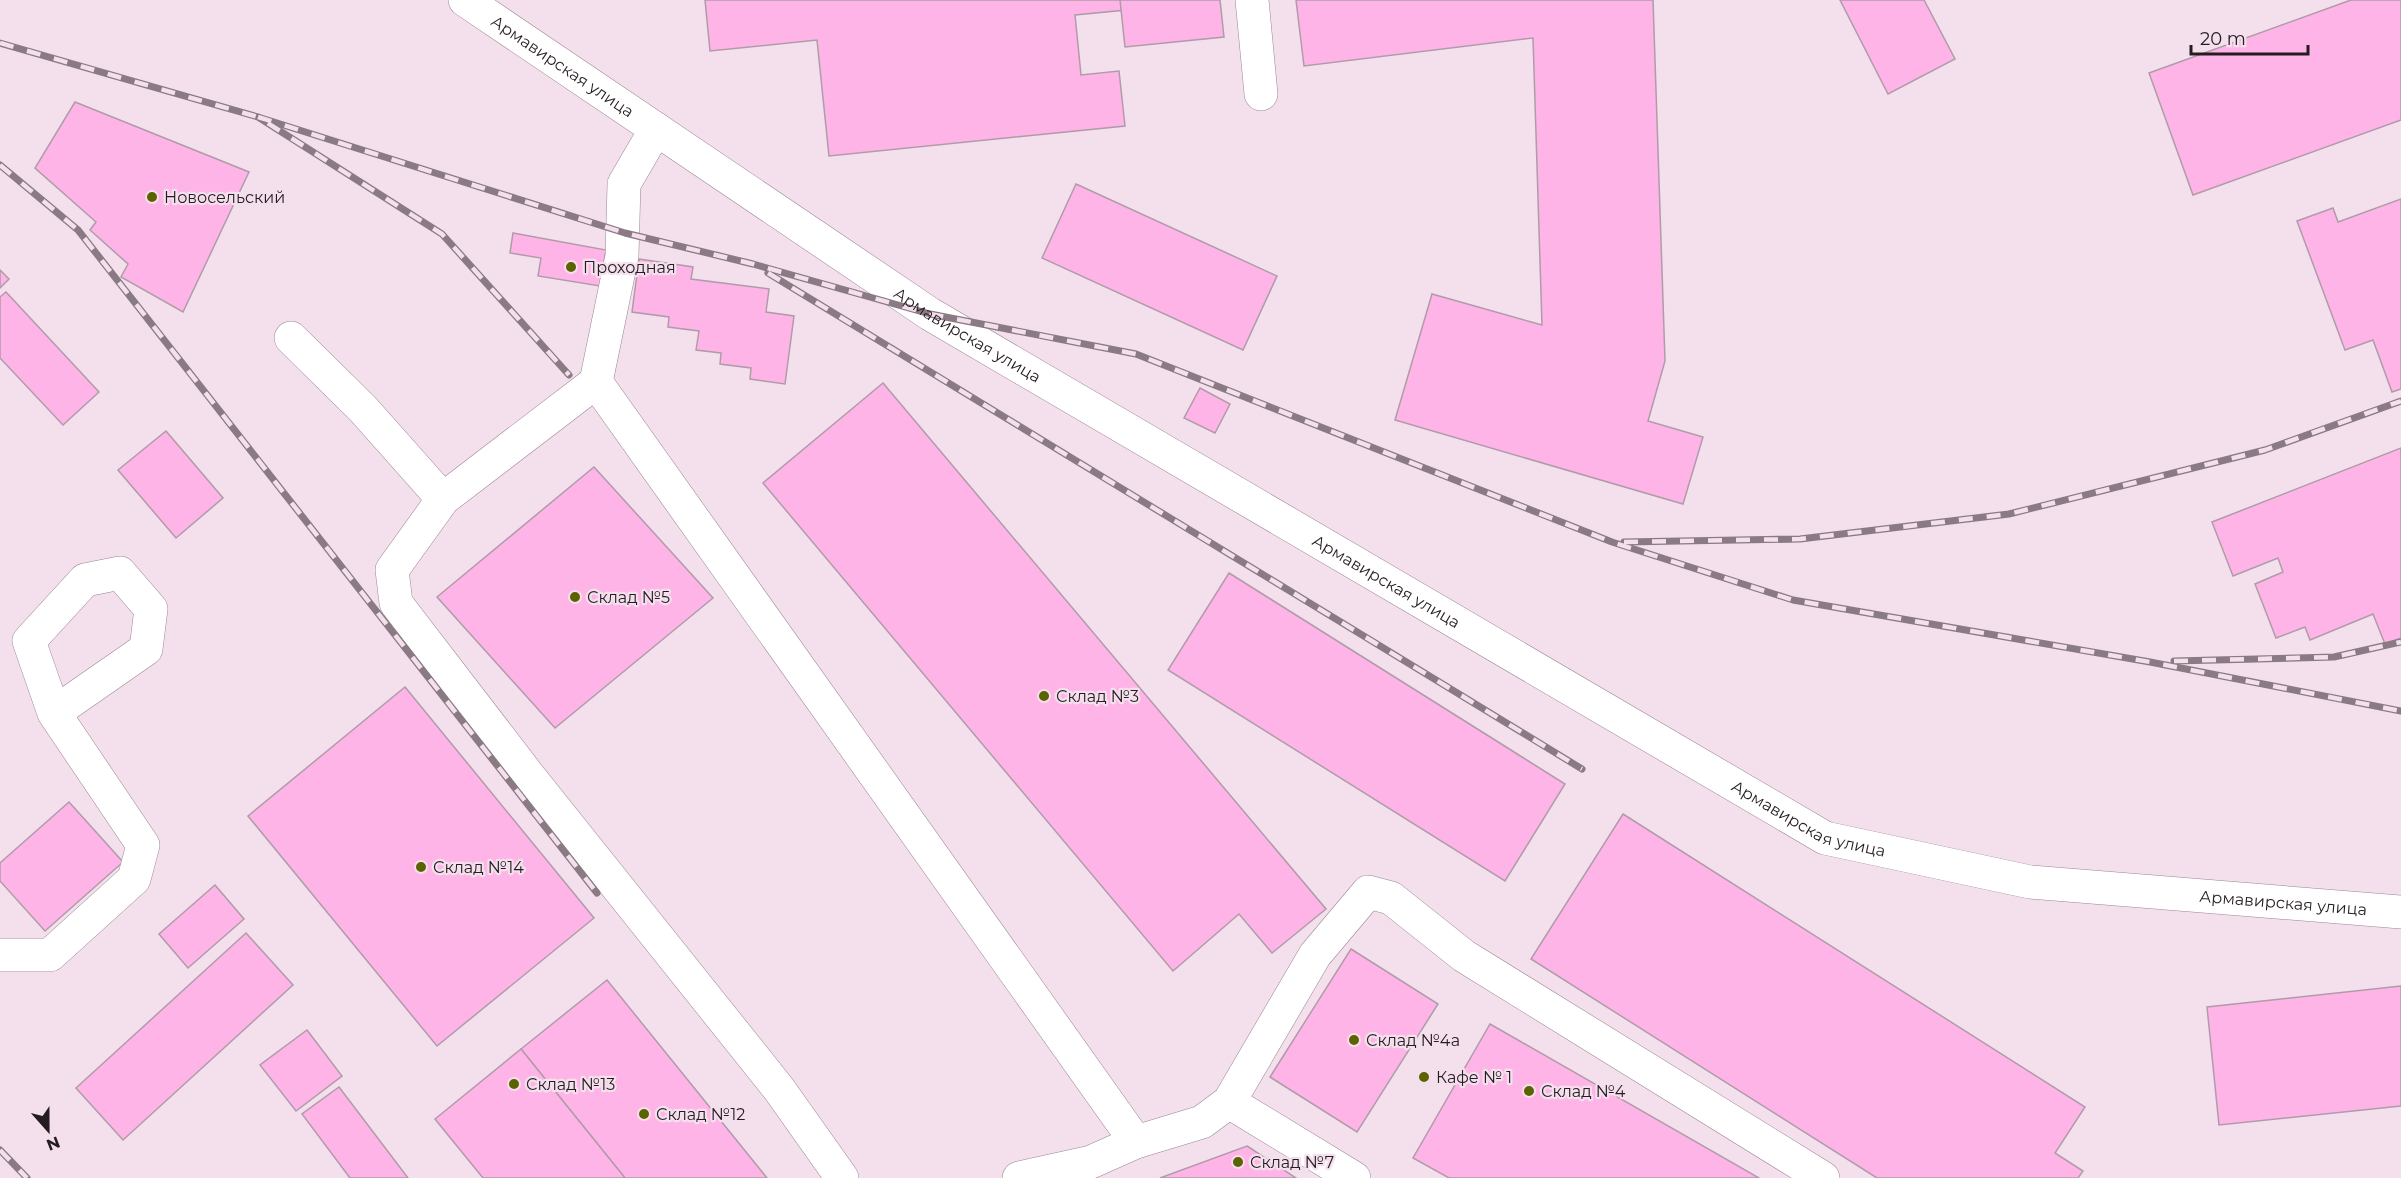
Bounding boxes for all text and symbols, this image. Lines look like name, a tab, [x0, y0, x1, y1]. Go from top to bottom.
street label: Армавирская улица	[488, 12, 637, 121]
scale bar	[2191, 18, 2308, 56]
text: 20 m	[2200, 28, 2246, 50]
place label: Новосельский	[164, 188, 285, 207]
marker: Новосельский	[145, 190, 159, 204]
place label: Проходная	[583, 258, 676, 277]
marker: Проходная	[564, 260, 578, 274]
street label: Армавирская улица	[890, 284, 1044, 387]
street label: Армавирская улица	[1309, 531, 1463, 632]
place label: Склад №5	[587, 588, 670, 607]
marker: Склад №5	[568, 590, 582, 604]
place label: Склад №3	[1056, 687, 1139, 706]
marker: Склад №3	[1037, 689, 1051, 703]
street label: Армавирская улица	[1728, 777, 1887, 861]
place label: Склад №14	[433, 858, 524, 877]
marker: Склад №14	[414, 860, 428, 874]
street label: Армавирская улица	[2199, 887, 2368, 919]
place label: Склад №4а	[1366, 1031, 1460, 1050]
marker: Склад №4а	[1347, 1033, 1361, 1047]
place label: Кафе № 1	[1436, 1068, 1512, 1087]
marker: Кафе № 1	[1417, 1070, 1431, 1084]
place label: Склад №13	[526, 1075, 615, 1094]
marker: Склад №13	[507, 1077, 521, 1091]
place label: Склад №4	[1541, 1082, 1626, 1101]
marker: Склад №4	[1522, 1084, 1536, 1098]
north arrow	[18, 1100, 78, 1160]
place label: Склад №12	[656, 1105, 745, 1124]
marker: Склад №12	[637, 1107, 651, 1121]
text: N	[44, 1132, 63, 1155]
place label: Склад №7	[1250, 1153, 1334, 1172]
marker: Склад №7	[1231, 1155, 1245, 1169]

